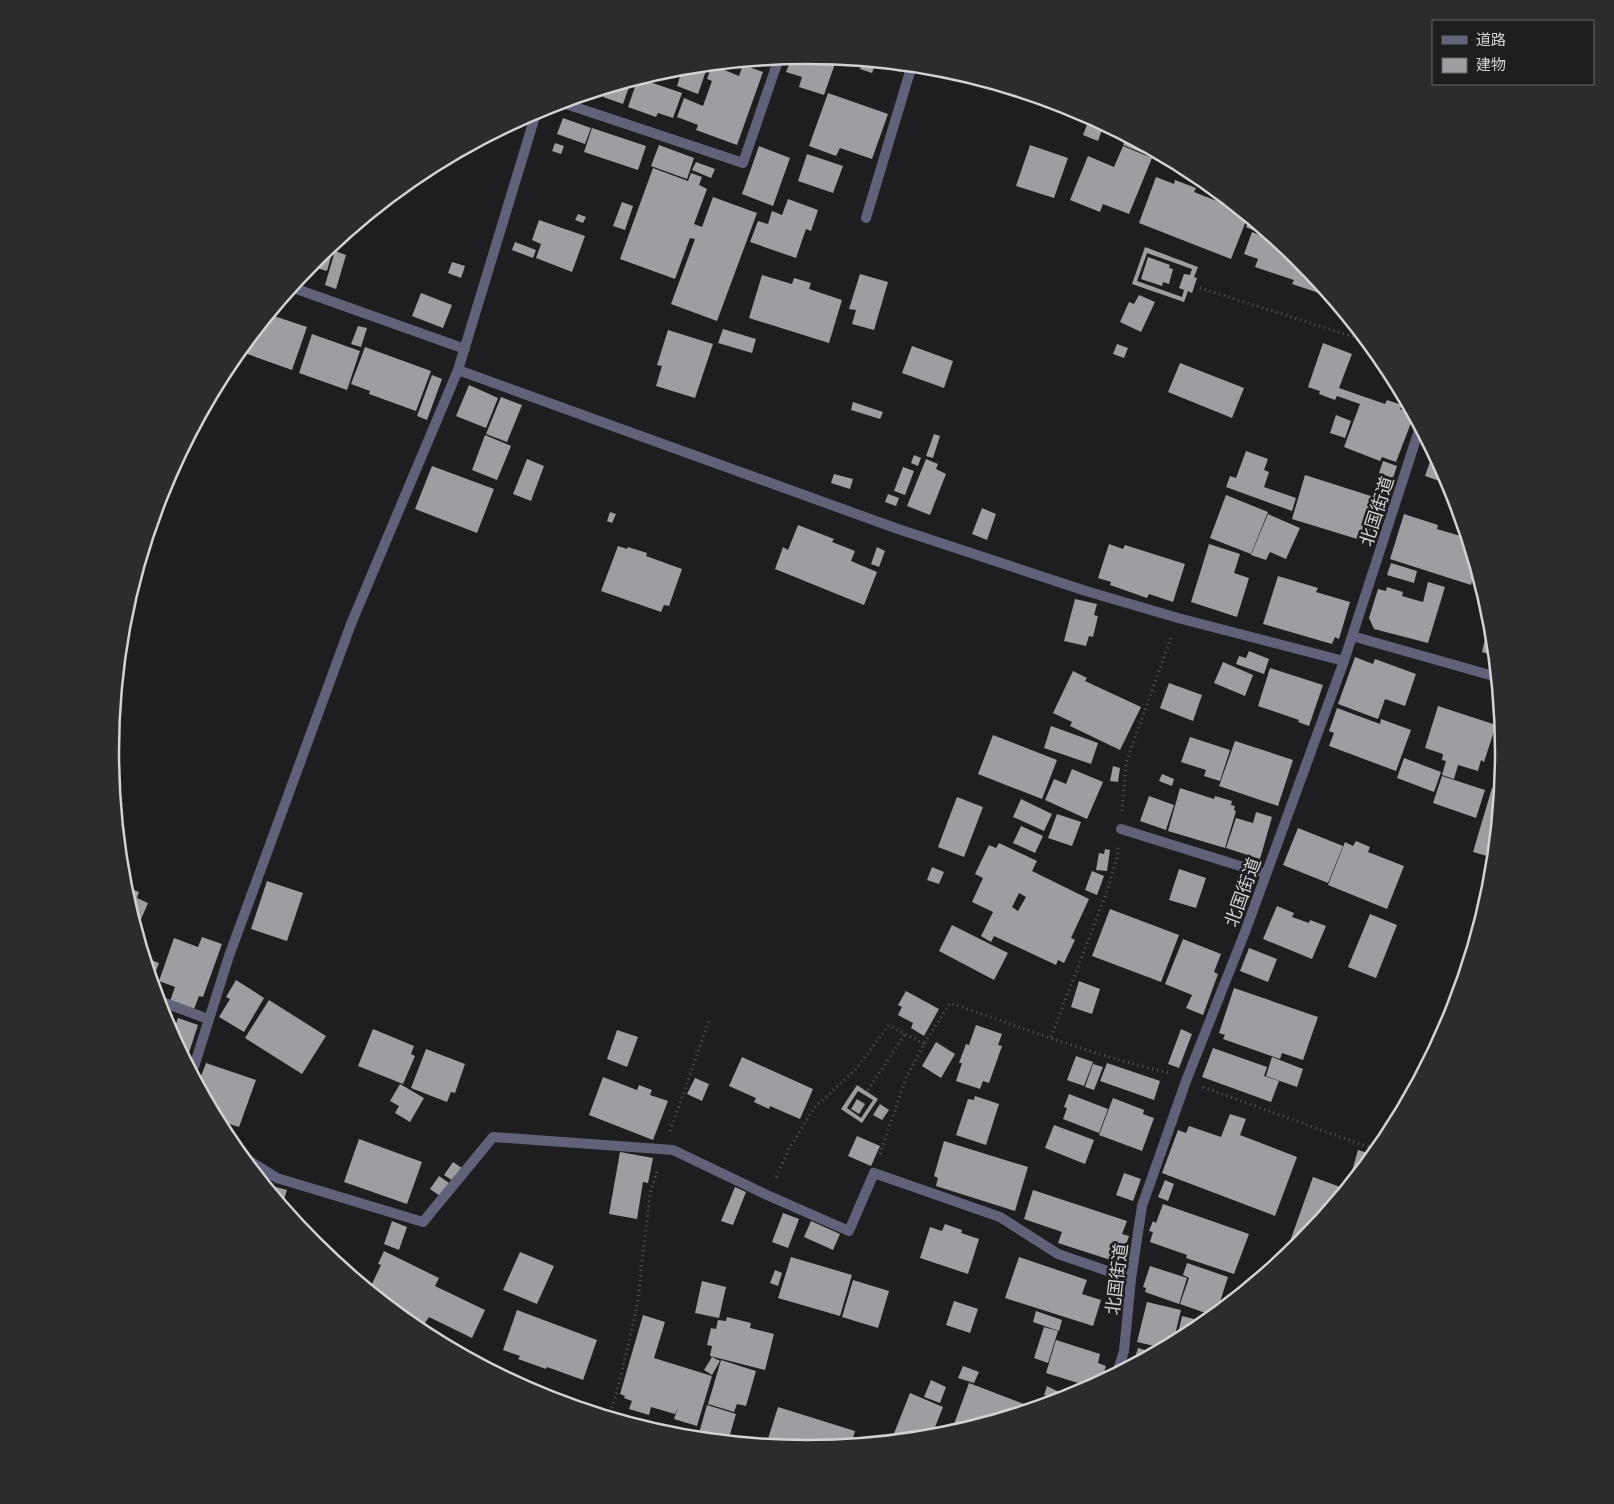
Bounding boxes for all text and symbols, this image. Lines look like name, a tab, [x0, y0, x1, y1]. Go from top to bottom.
legend	[1432, 20, 1594, 85]
text: 道路	[1476, 30, 1506, 48]
text: 建物	[1476, 55, 1506, 73]
street label: 北国街道	[1354, 473, 1398, 549]
street label: 北国街道	[1219, 854, 1265, 930]
street label: 北国街道	[1101, 1242, 1131, 1316]

